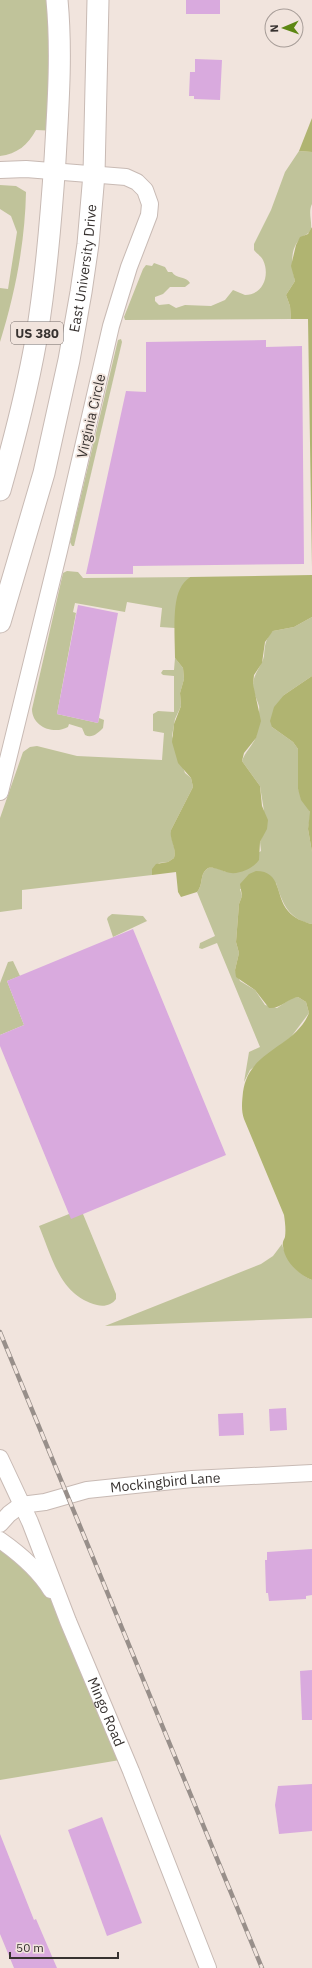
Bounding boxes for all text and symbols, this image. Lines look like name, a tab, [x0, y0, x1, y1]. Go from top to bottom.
north arrow	[264, 8, 304, 48]
text: N	[267, 24, 281, 33]
street label: East University Drive	[65, 203, 100, 334]
road number: US 380	[11, 322, 63, 344]
street label: Virginia Circle	[73, 372, 109, 460]
street label: Mockingbird Lane	[109, 1469, 221, 1497]
street label: Mingo Road	[84, 1674, 129, 1749]
scale bar	[10, 1934, 118, 1960]
text: 50 m	[16, 1940, 44, 1955]

